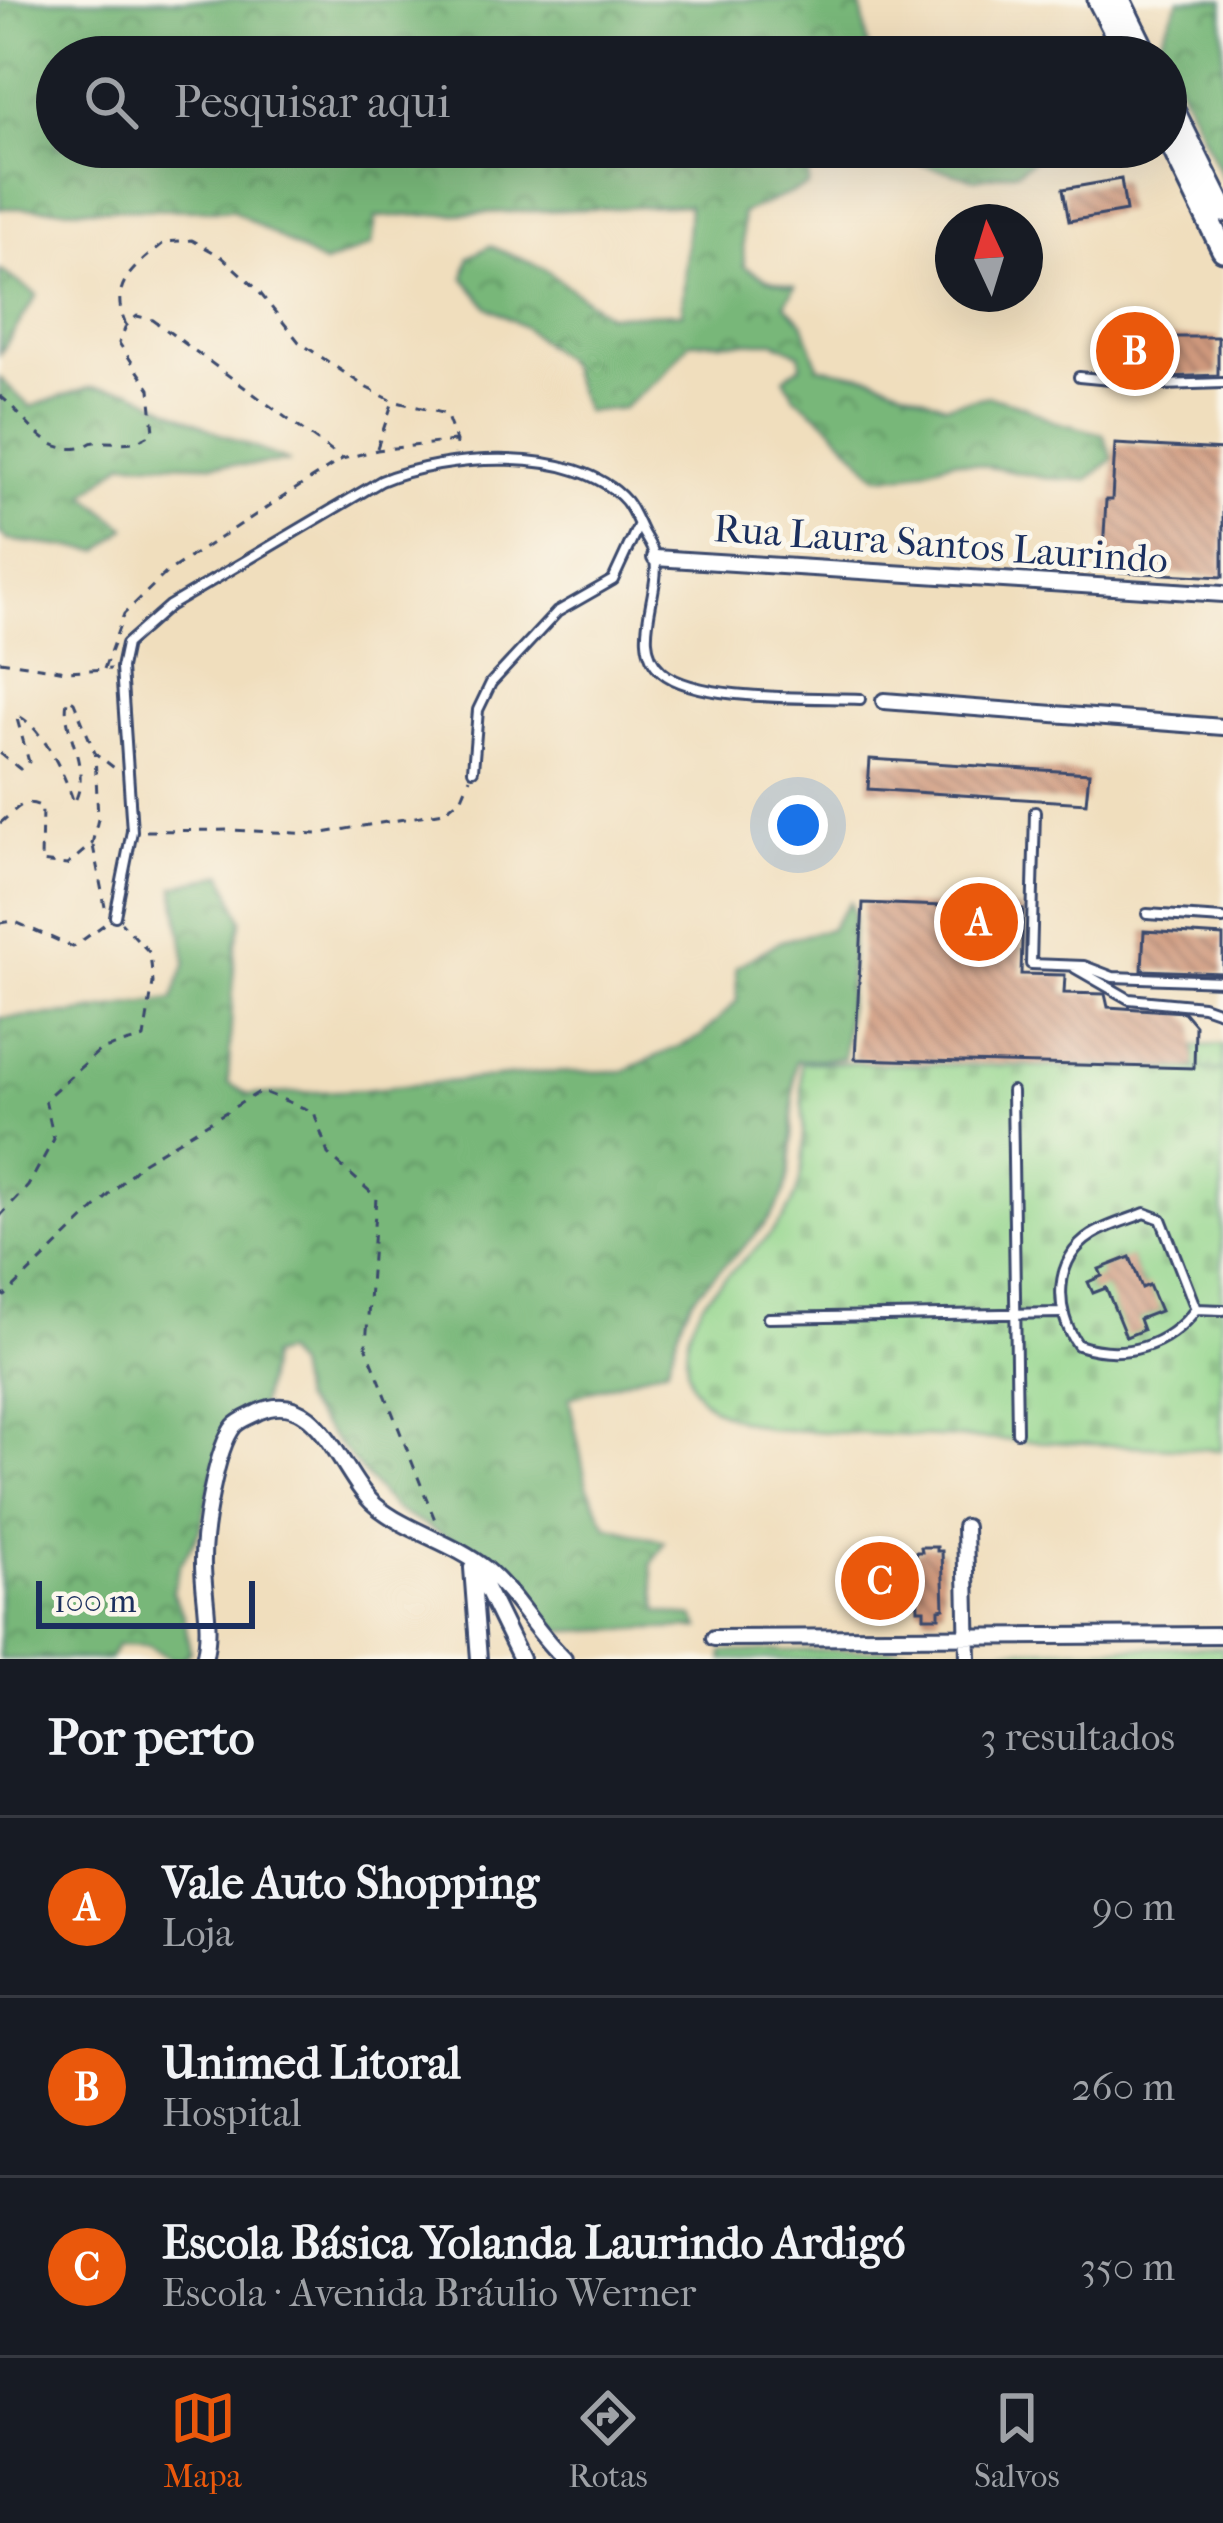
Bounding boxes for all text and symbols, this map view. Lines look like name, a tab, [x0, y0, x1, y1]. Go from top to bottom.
search box	[36, 36, 1187, 168]
icon: search	[78, 69, 144, 135]
text: Pesquisar aqui	[174, 76, 450, 129]
north arrow	[935, 204, 1043, 312]
pin: B	[1096, 306, 1174, 396]
street label: Rua Laura Santos Laurindo	[712, 505, 1169, 583]
your location	[768, 795, 828, 855]
pin: A	[940, 877, 1018, 967]
pin: C	[841, 1536, 919, 1626]
scale bar	[36, 1575, 255, 1628]
text: 100 m	[54, 1582, 137, 1621]
text: Por perto	[48, 1707, 255, 1767]
text: 3 resultados	[981, 1714, 1175, 1760]
text: Vale Auto Shopping	[162, 1857, 539, 1910]
text: A	[74, 1884, 100, 1930]
text: 90 m	[1092, 1884, 1175, 1930]
text: Loja	[162, 1910, 233, 1956]
text: Unimed Litoral	[162, 2037, 461, 2090]
text: B	[74, 2064, 100, 2110]
text: 260 m	[1072, 2064, 1175, 2110]
text: Hospital	[162, 2090, 302, 2136]
text: Escola Básica Yolanda Laurindo Ardigó	[162, 2217, 905, 2270]
text: C	[74, 2244, 100, 2290]
text: 350 m	[1080, 2244, 1175, 2290]
text: Escola · Avenida Bráulio Werner	[162, 2270, 696, 2316]
tab: Mapa	[163, 2385, 242, 2496]
tab: Rotas	[568, 2385, 648, 2496]
tab: Salvos	[974, 2385, 1060, 2496]

